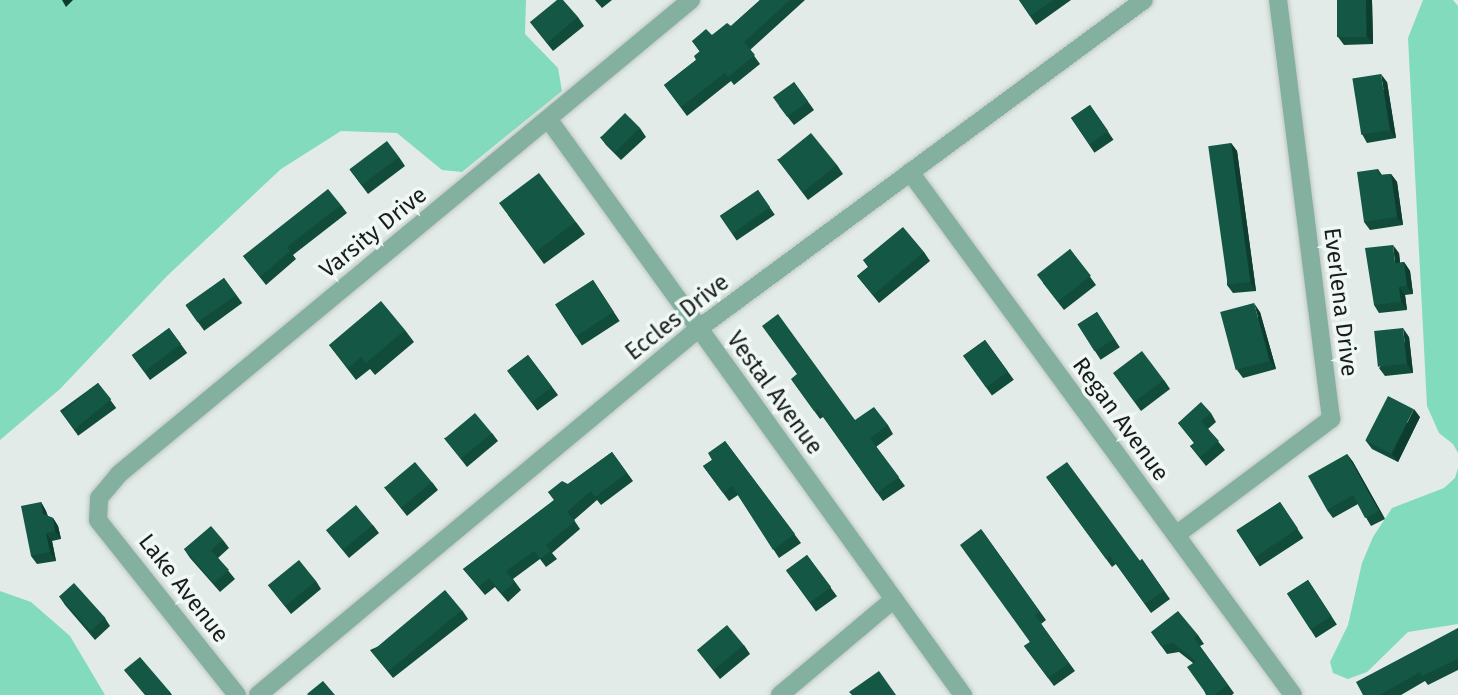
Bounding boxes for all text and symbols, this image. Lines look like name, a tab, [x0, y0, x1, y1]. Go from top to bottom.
street label: Varsity Drive	[314, 180, 432, 284]
street label: Everlena Drive	[1318, 226, 1364, 378]
street label: Eccles Drive	[620, 268, 734, 366]
street label: Vestal Avenue	[721, 326, 829, 460]
street label: Regan Avenue	[1067, 352, 1175, 486]
street label: Lake Avenue	[133, 528, 235, 648]

